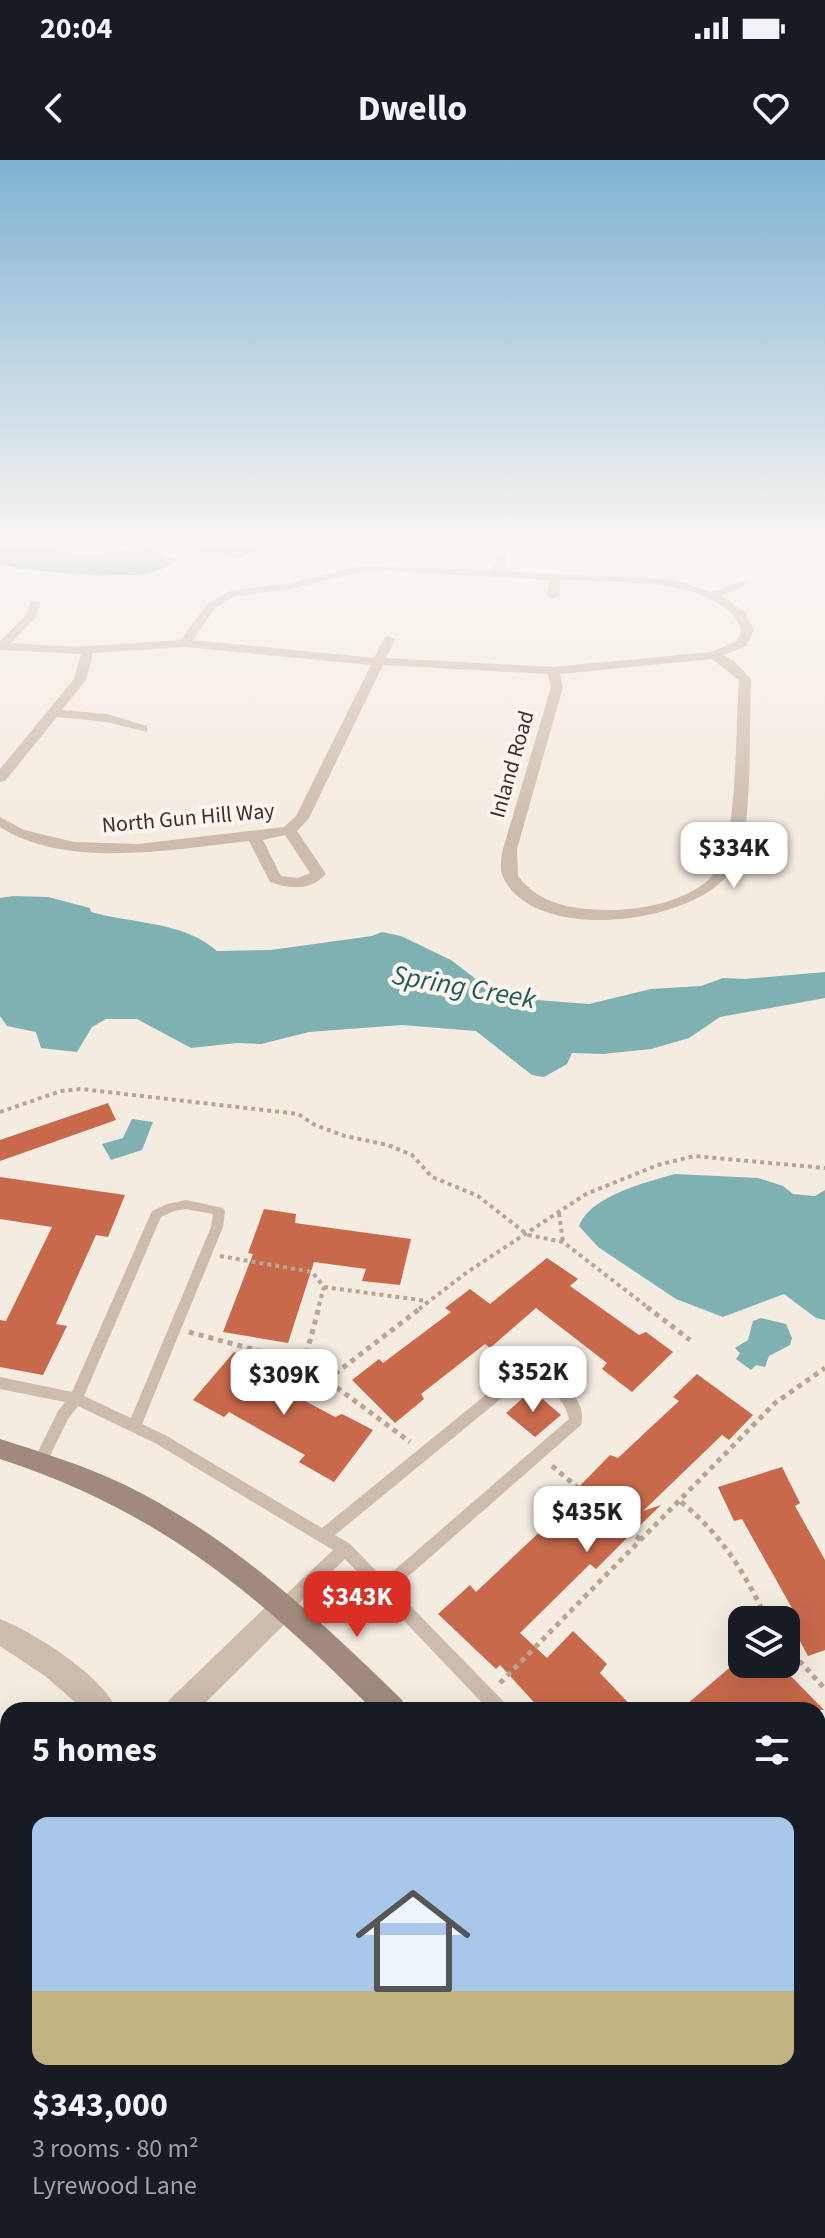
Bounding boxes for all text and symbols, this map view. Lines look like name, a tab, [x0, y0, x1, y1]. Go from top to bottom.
text: 20:04	[40, 7, 112, 50]
text: Dwello	[358, 83, 467, 134]
icon: back	[32, 86, 76, 130]
icon: heart	[749, 86, 793, 130]
street label: Inland Road	[481, 707, 543, 822]
street label: North Gun Hill Way	[100, 794, 276, 841]
pin: $334K	[678, 822, 790, 890]
text: $334K	[699, 829, 769, 866]
water label: Spring Creek	[389, 955, 540, 1019]
pin: $352K	[477, 1346, 589, 1414]
pin: $309K	[228, 1349, 340, 1417]
text: $352K	[498, 1353, 568, 1390]
text: $309K	[249, 1356, 319, 1393]
pin: $435K	[531, 1486, 643, 1554]
text: $435K	[552, 1493, 622, 1530]
pin: $343K	[301, 1571, 413, 1639]
text: $343K	[322, 1578, 392, 1615]
map controls	[728, 1606, 800, 1678]
button: layers	[728, 1606, 800, 1678]
text: 5 homes	[32, 1726, 157, 1775]
icon: filters	[750, 1728, 794, 1772]
icon: home	[341, 1869, 485, 2013]
text: $343,000	[32, 2081, 168, 2130]
text: 3 rooms · 80 m²	[32, 2130, 199, 2167]
text: Lyrewood Lane	[32, 2167, 197, 2204]

